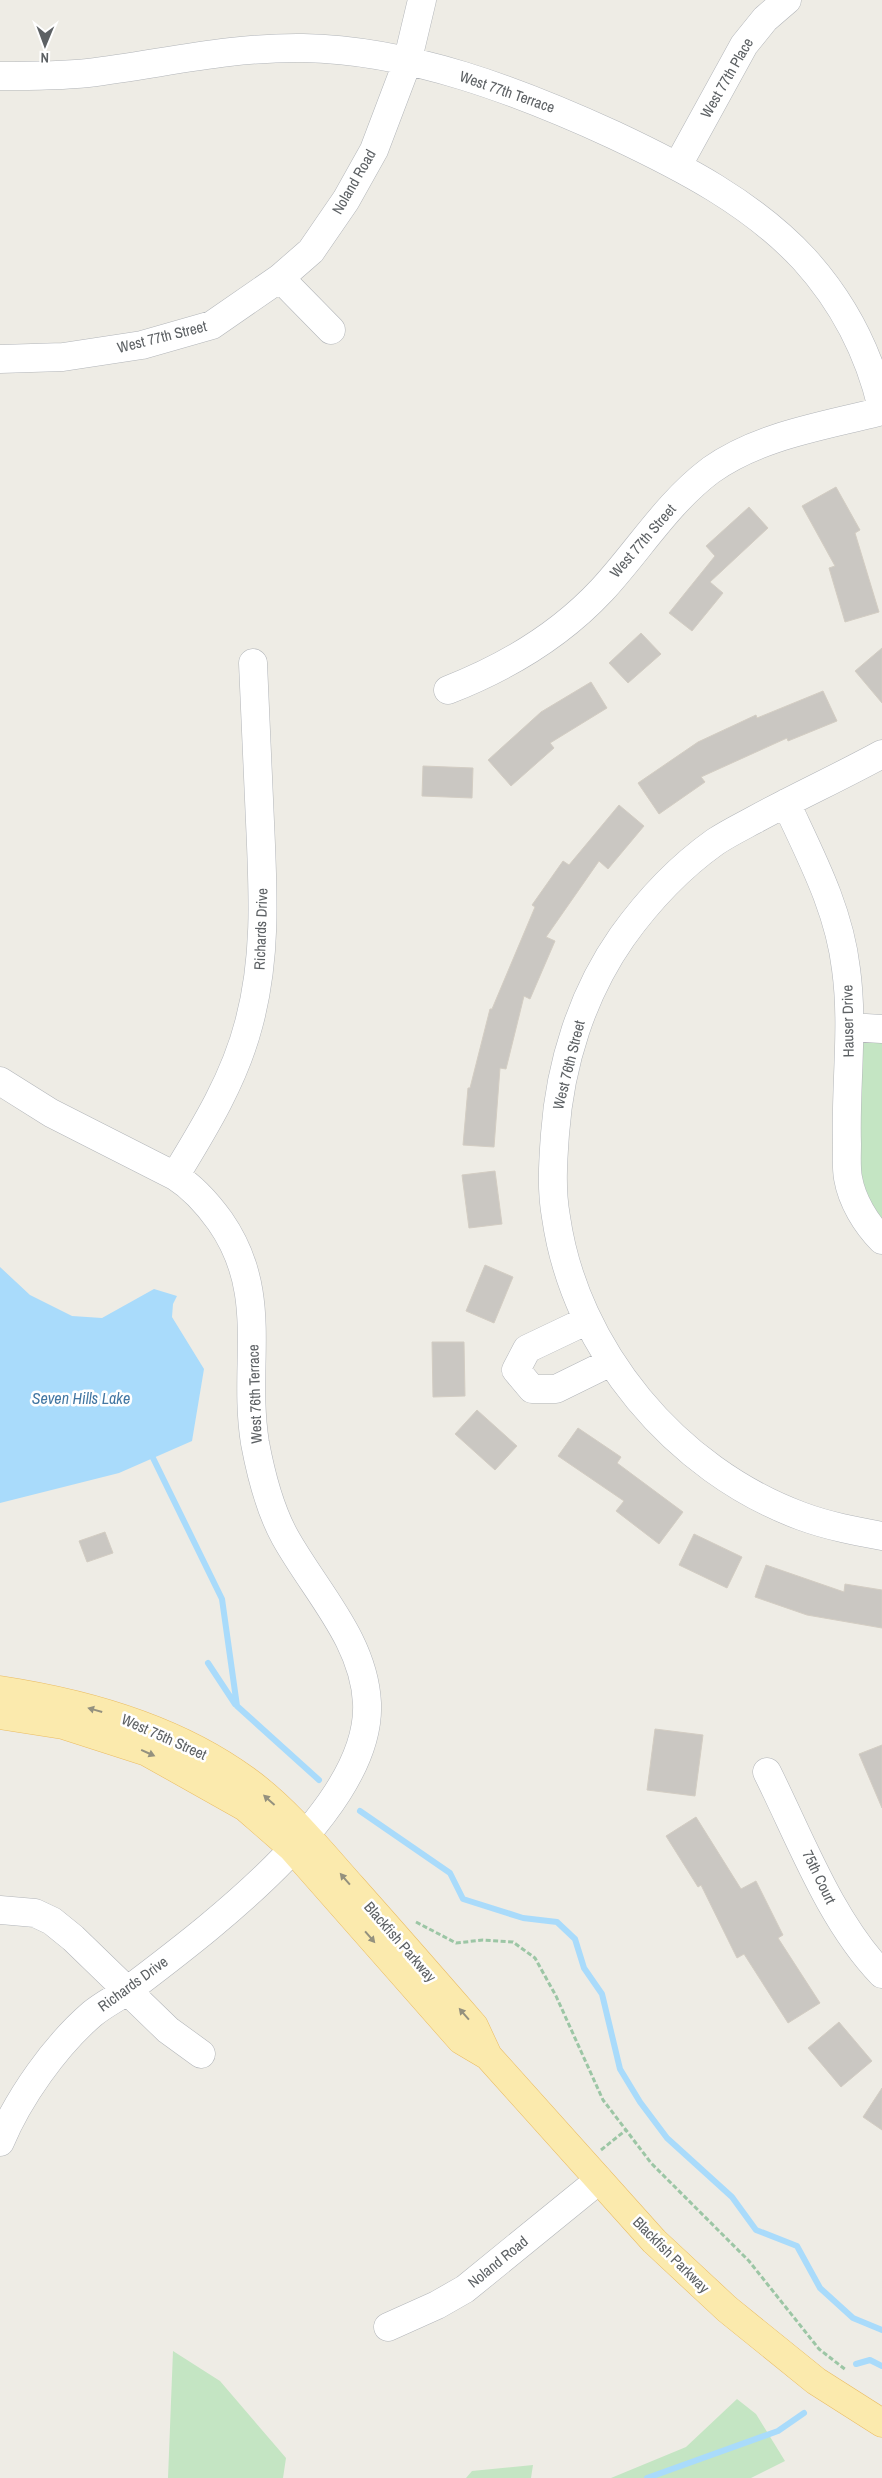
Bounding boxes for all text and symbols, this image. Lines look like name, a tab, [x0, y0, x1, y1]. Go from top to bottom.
north arrow	[20, 20, 70, 70]
street label: West 77th Place	[695, 34, 758, 122]
text: N	[40, 49, 49, 67]
street label: West 77th Terrace	[457, 65, 558, 118]
street label: Noland Road	[327, 145, 381, 218]
street label: West 77th Street	[115, 315, 209, 358]
street label: West 77th Street	[605, 499, 681, 582]
street label: Richards Drive	[249, 887, 272, 970]
street label: Hauser Drive	[836, 984, 859, 1057]
street label: West 76th Street	[547, 1017, 590, 1112]
street label: West 76th Terrace	[242, 1344, 267, 1444]
water label: Seven Hills Lake	[32, 1387, 130, 1409]
one-way arrow	[88, 1705, 103, 1713]
street label: West 75th Street	[118, 1708, 211, 1765]
one-way arrow	[141, 1750, 155, 1758]
one-way arrow	[263, 1794, 275, 1806]
street label: 75th Court	[797, 1846, 842, 1908]
one-way arrow	[340, 1873, 351, 1885]
street label: Blackfish Parkway	[359, 1897, 442, 1987]
one-way arrow	[364, 1931, 376, 1943]
street label: Richards Drive	[93, 1951, 172, 2016]
one-way arrow	[458, 2009, 470, 2021]
street label: Blackfish Parkway	[628, 2212, 715, 2298]
street label: Noland Road	[463, 2231, 532, 2292]

